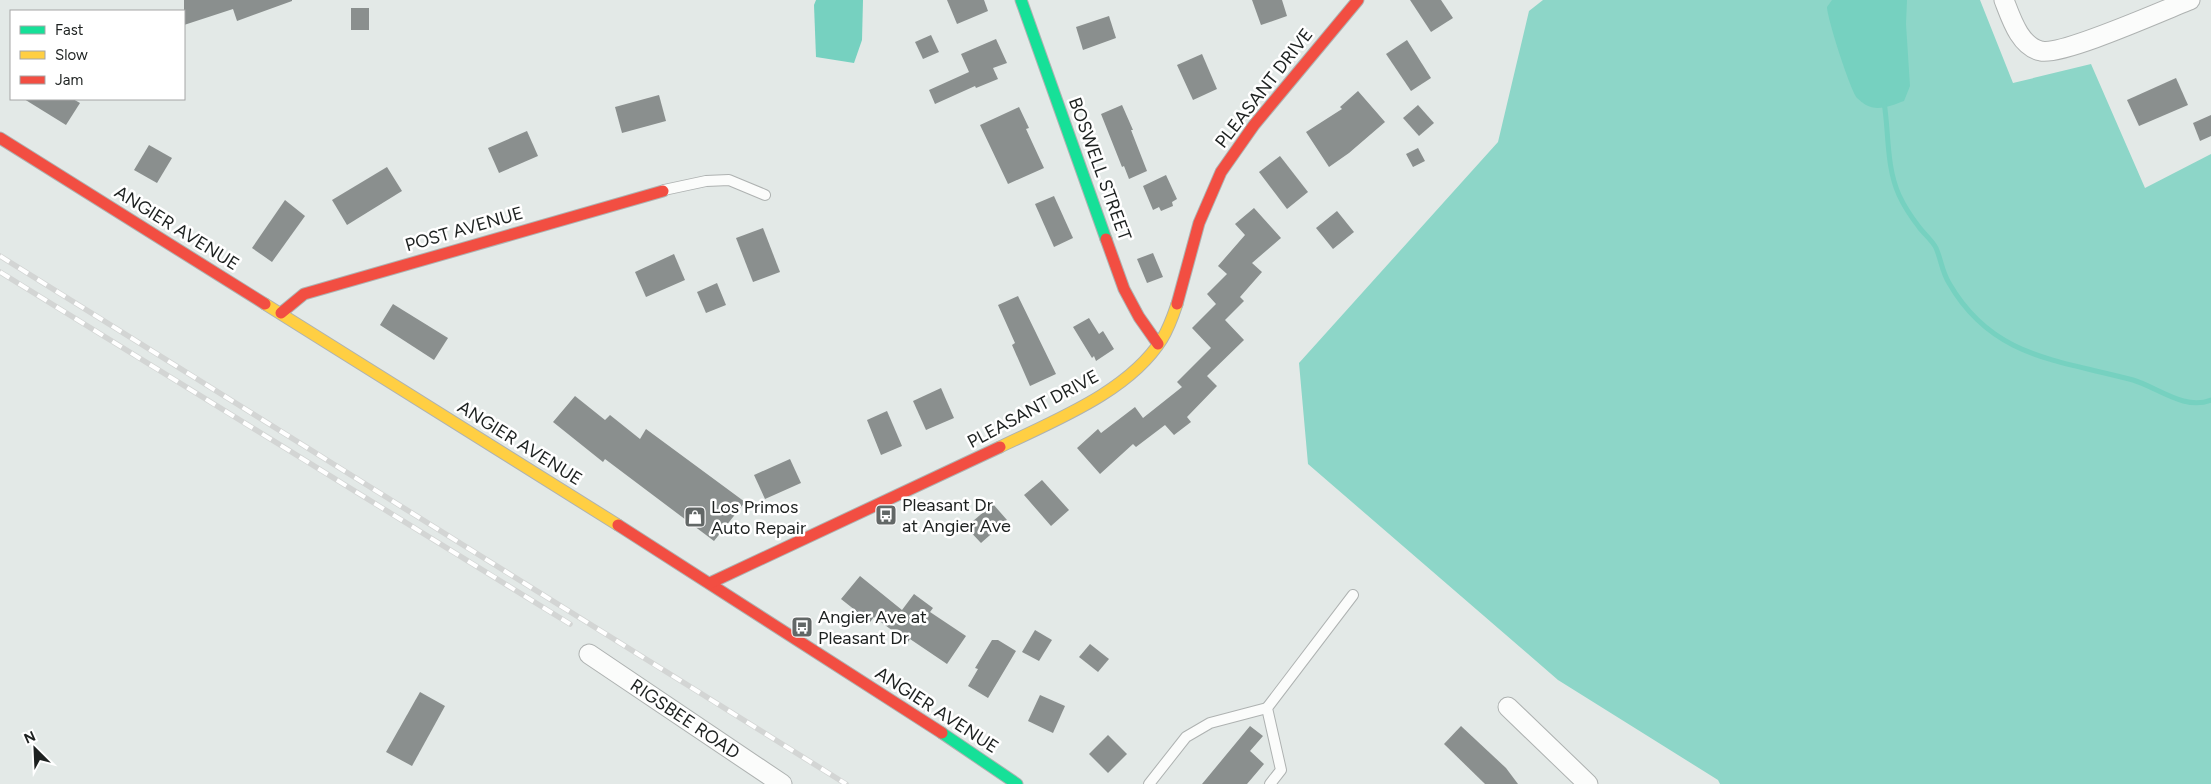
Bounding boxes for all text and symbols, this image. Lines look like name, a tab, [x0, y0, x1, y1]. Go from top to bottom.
legend	[10, 10, 185, 100]
text: Fast	[55, 21, 84, 39]
street label: PLEASANT DRIVE	[1210, 24, 1318, 152]
text: Slow	[55, 46, 88, 64]
text: Jam	[55, 71, 83, 89]
street label: BOSWELL STREET	[1064, 94, 1136, 244]
street label: ANGIER AVENUE	[111, 181, 243, 275]
street label: POST AVENUE	[402, 202, 526, 256]
street label: PLEASANT DRIVE	[963, 365, 1103, 453]
street label: ANGIER AVENUE	[454, 396, 586, 490]
place label: Pleasant Dr at Angier Ave	[902, 494, 1011, 537]
place label: Los Primos Auto Repair	[711, 496, 806, 539]
bus stop icon: Pleasant Dr at Angier Ave	[874, 503, 898, 527]
shop icon: Los Primos Auto Repair	[683, 505, 707, 529]
place label: Angier Ave at Pleasant Dr	[818, 606, 927, 649]
bus stop icon: Angier Ave at Pleasant Dr	[790, 615, 814, 639]
street label: ANGIER AVENUE	[871, 662, 1003, 758]
street label: RIGSBEE ROAD	[626, 674, 744, 764]
north arrow	[10, 724, 60, 774]
text: N	[22, 728, 38, 748]

